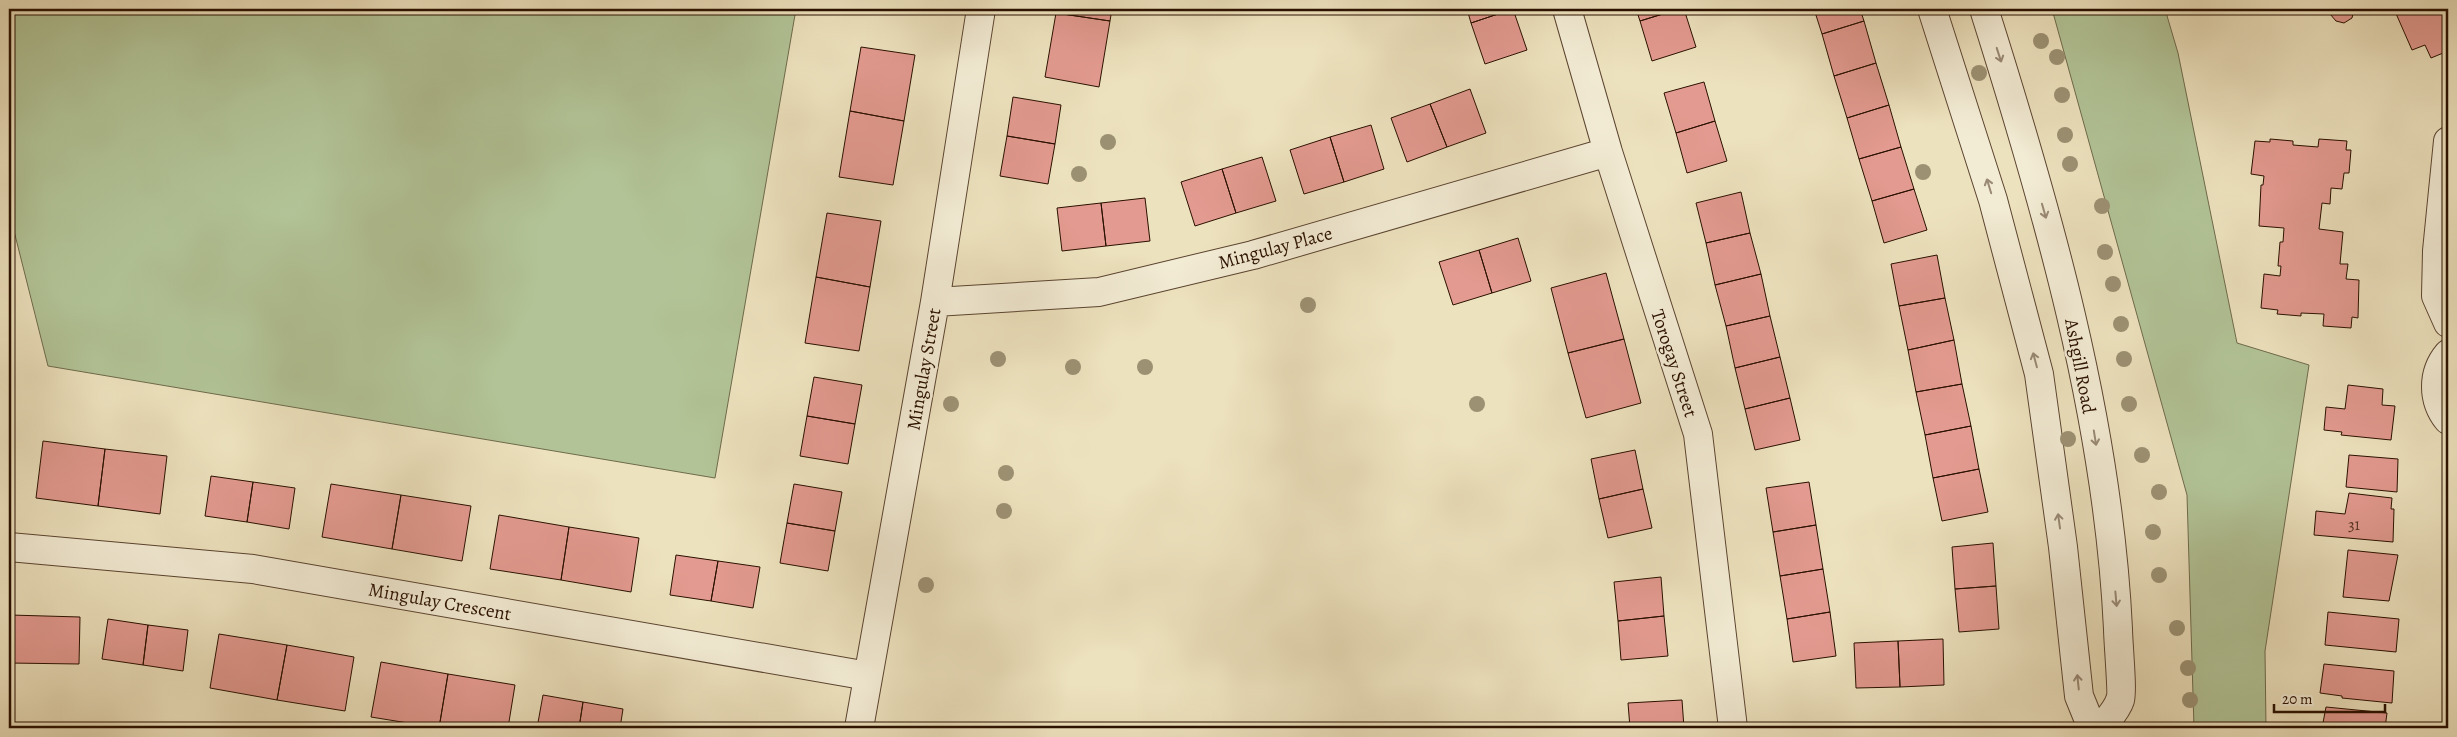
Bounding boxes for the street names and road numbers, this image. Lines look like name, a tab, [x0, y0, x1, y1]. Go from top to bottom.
street label: Mingulay Place	[1215, 220, 1335, 276]
street label: Mingulay Street	[900, 306, 948, 432]
street label: Torogay Street	[1644, 306, 1704, 421]
street label: Ashgill Road	[2058, 315, 2102, 417]
street label: Mingulay Crescent	[366, 577, 513, 627]

